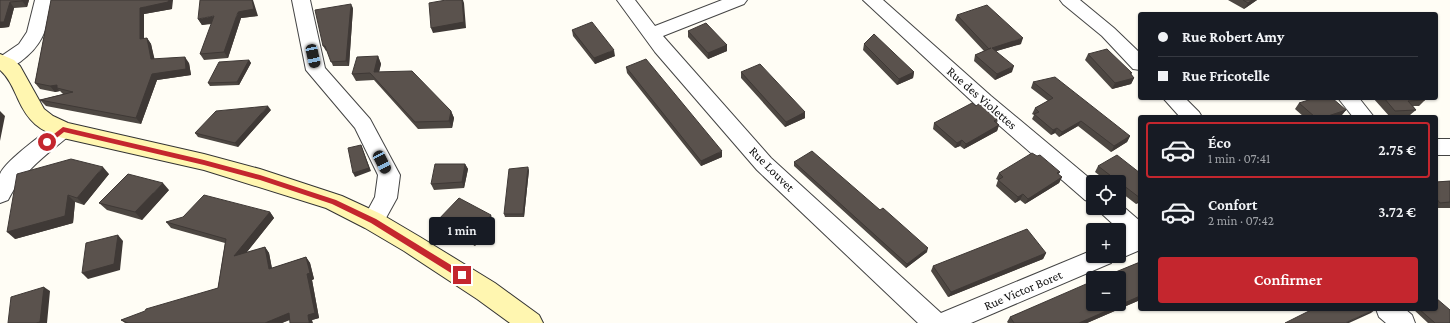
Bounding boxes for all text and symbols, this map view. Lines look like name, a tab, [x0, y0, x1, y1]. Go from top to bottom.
text: Rue Robert Amy	[1182, 29, 1284, 45]
car	[305, 43, 321, 69]
street label: Rue des Violettes	[944, 64, 1020, 132]
text: Rue Fricotelle	[1182, 68, 1270, 84]
icon: car	[1160, 132, 1196, 168]
route start	[38, 133, 56, 151]
text: Éco	[1208, 135, 1231, 151]
text: 2.75 €	[1378, 142, 1416, 158]
street label: Rue Louvet	[746, 143, 798, 195]
car	[371, 149, 393, 175]
text: 1 min · 07:41	[1208, 151, 1270, 166]
map controls	[1086, 175, 1126, 311]
button: locate	[1086, 175, 1126, 215]
icon: car	[1160, 194, 1196, 230]
text: Confort	[1208, 197, 1257, 213]
text: 3.72 €	[1378, 204, 1416, 220]
text: 2 min · 07:42	[1208, 213, 1274, 228]
callout: 1 min	[429, 217, 495, 245]
text: 1 min	[448, 223, 476, 238]
button: +	[1086, 223, 1126, 263]
button: Confirmer	[1158, 257, 1418, 303]
route end	[453, 266, 471, 284]
street label: Rue Victor Boret	[982, 266, 1065, 313]
button: −	[1086, 271, 1126, 311]

